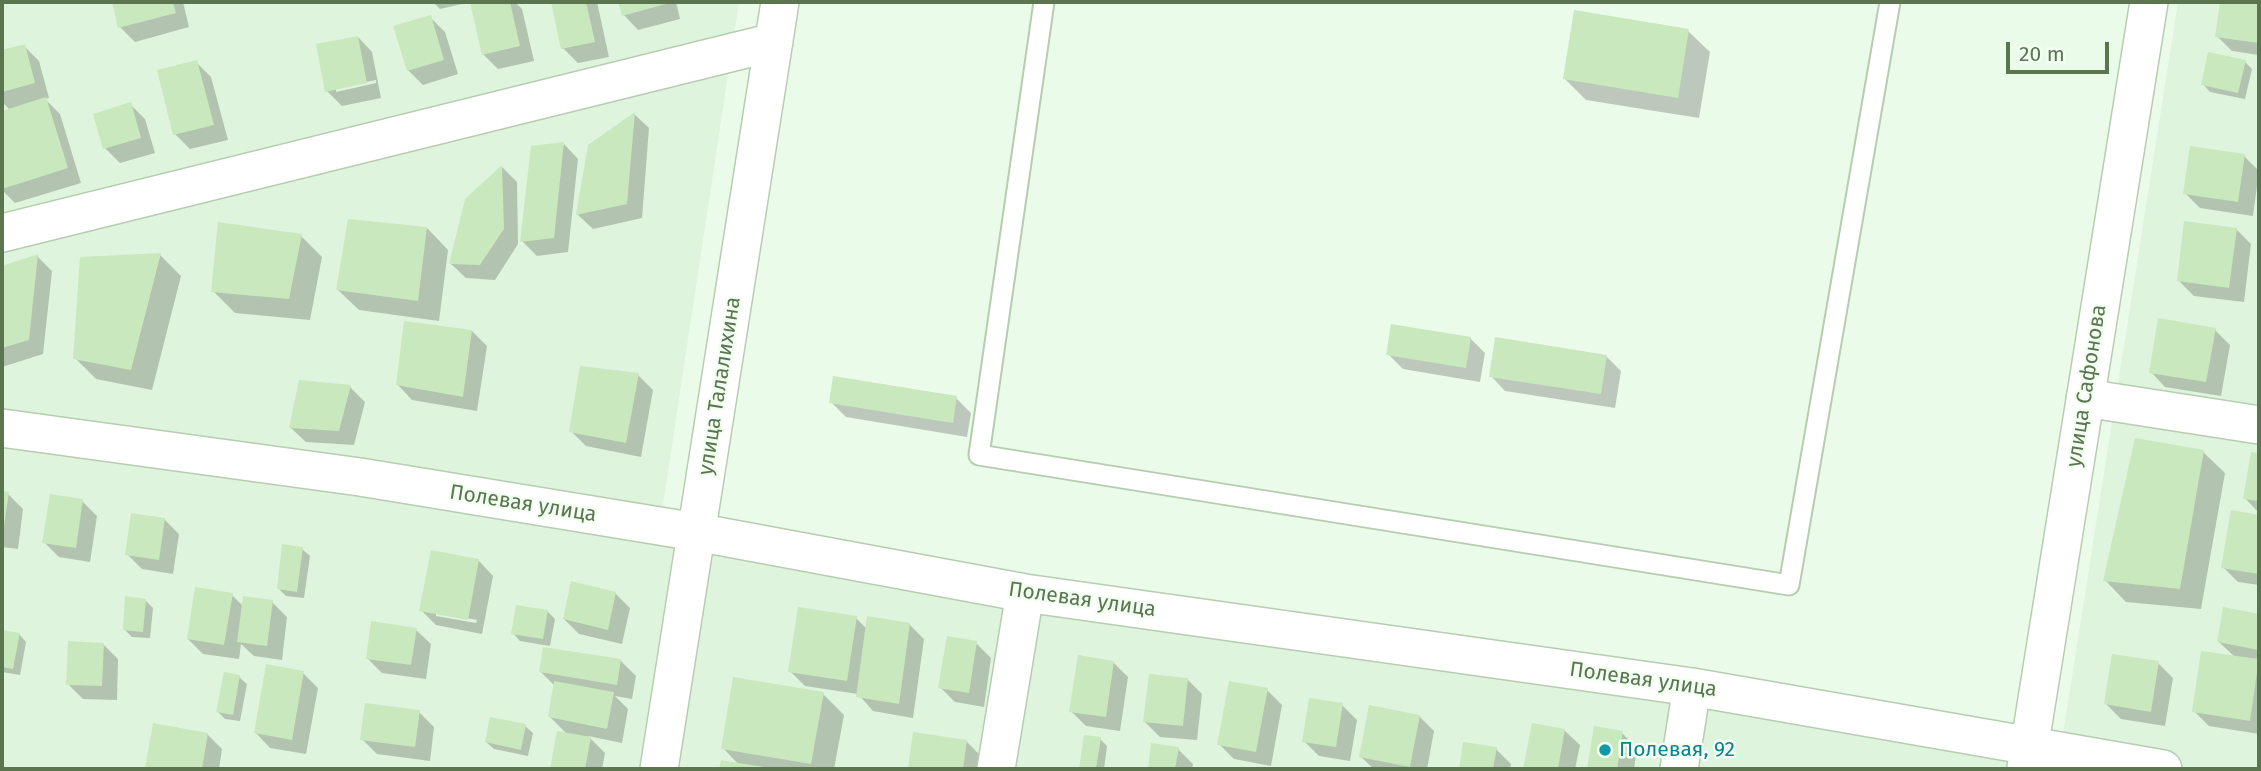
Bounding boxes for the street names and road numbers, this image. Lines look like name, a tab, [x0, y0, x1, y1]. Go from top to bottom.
street label: улица Талалихина	[693, 295, 747, 477]
street label: улица Сафонова	[2062, 303, 2112, 469]
street label: Полевая улица	[448, 480, 598, 528]
street label: Полевая улица	[1007, 577, 1157, 623]
street label: Полевая улица	[1568, 657, 1718, 703]

